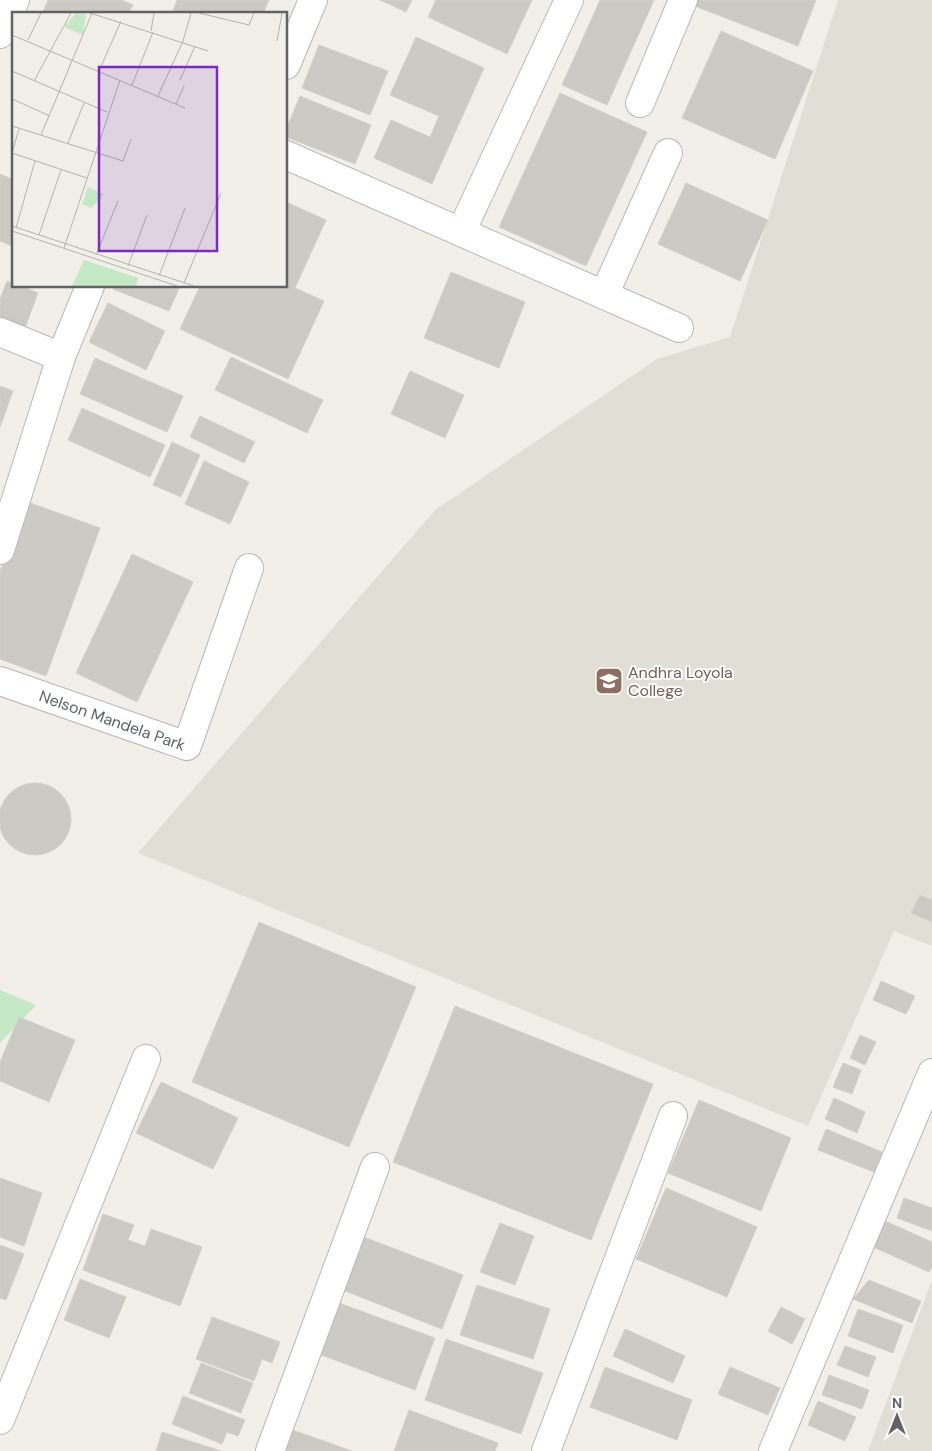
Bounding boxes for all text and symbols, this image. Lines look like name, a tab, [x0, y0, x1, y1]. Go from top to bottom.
inset map	[12, 12, 288, 288]
place label: Andhra Loyola College	[628, 662, 733, 701]
school or university icon: Andhra Loyola College	[594, 666, 624, 696]
street label: Nelson Mandela Park	[36, 685, 188, 755]
north arrow	[872, 1391, 922, 1441]
text: N	[892, 1394, 902, 1412]

